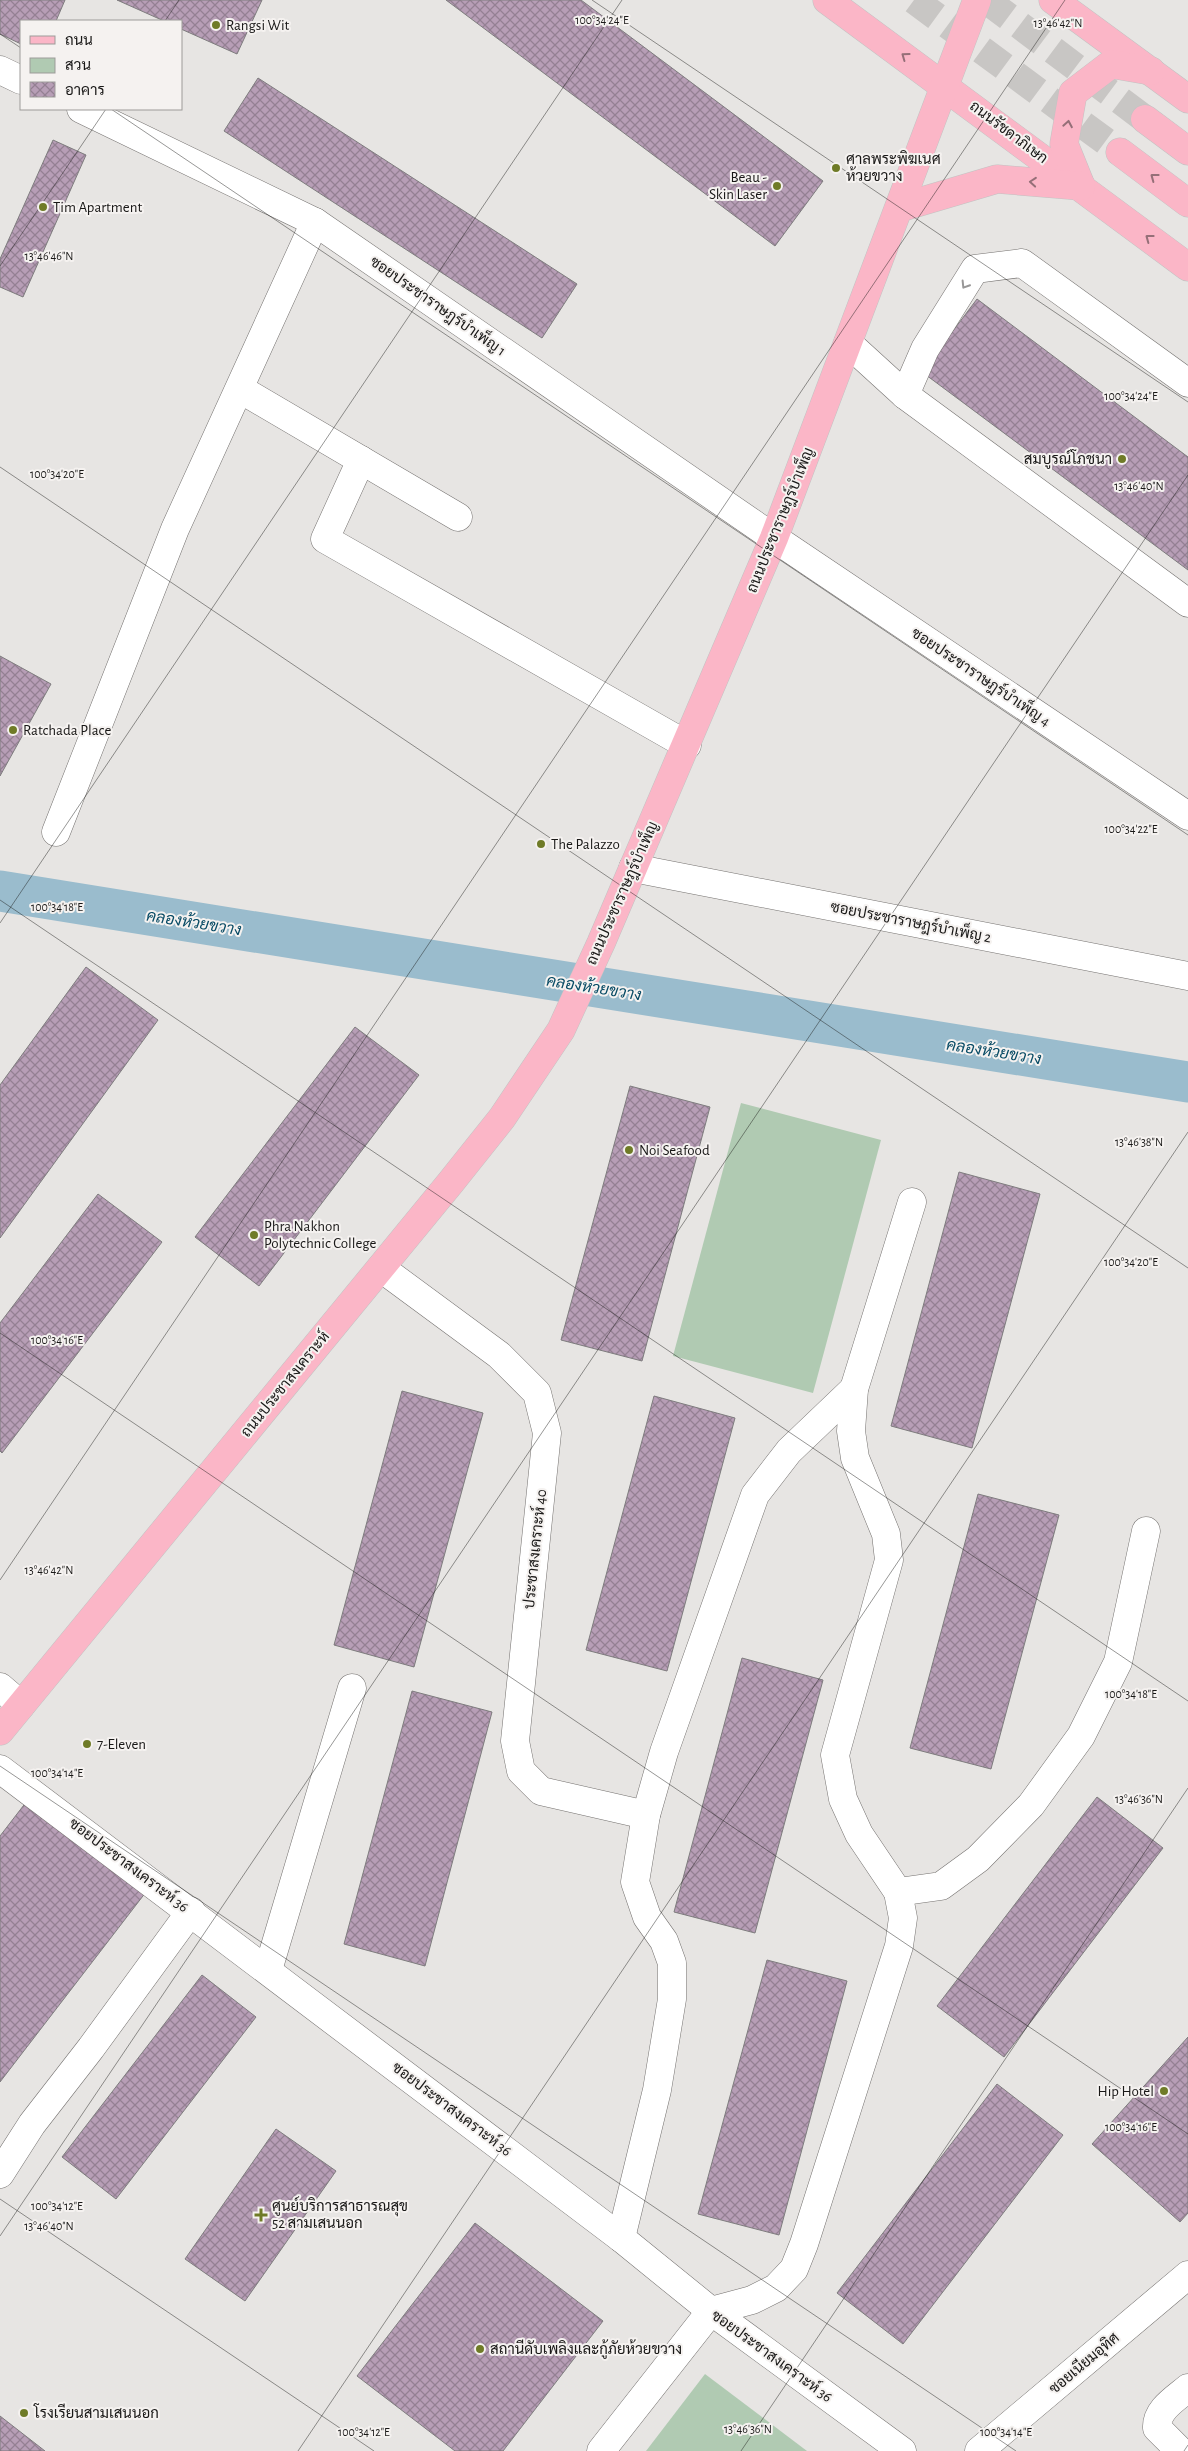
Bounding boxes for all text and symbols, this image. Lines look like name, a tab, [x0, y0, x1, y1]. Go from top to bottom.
text: 100°34'24"E	[575, 14, 629, 26]
text: 13°46'42"N	[1034, 17, 1082, 29]
place label: Rangsi Wit	[226, 18, 290, 33]
marker: Rangsi Wit	[210, 19, 222, 31]
legend	[20, 20, 182, 110]
text: ถนน	[65, 33, 93, 48]
one-way arrow	[901, 53, 911, 62]
text: สวน	[65, 58, 91, 73]
text: อาคาร	[65, 83, 105, 98]
street label: ถนนรัชดาภิเษก	[967, 97, 1052, 166]
one-way arrow	[1062, 119, 1072, 128]
place label: ศาลพระพิฆเนศ ห้วยขวาง	[846, 150, 941, 184]
marker: ศาลพระพิฆเนศ ห้วยขวาง	[830, 162, 842, 174]
place label: Beau - Skin Laser	[709, 170, 767, 202]
one-way arrow	[1150, 174, 1160, 183]
one-way arrow	[1028, 177, 1036, 188]
marker: Beau - Skin Laser	[771, 180, 783, 192]
place label: Tim Apartment	[53, 200, 143, 215]
marker: Tim Apartment	[37, 201, 49, 213]
one-way arrow	[1146, 235, 1155, 243]
text: 13°46'46"N	[25, 250, 73, 262]
street label: ซอยประชาราษฎร์บำเพ็ญ 1	[366, 251, 511, 361]
one-way arrow	[962, 279, 971, 289]
text: 100°34'24"E	[1104, 390, 1158, 402]
street label: ถนนประชาราษฎร์บำเพ็ญ	[741, 444, 818, 596]
place label: สมบูรณ์โภชนา	[1024, 449, 1112, 469]
marker: สมบูรณ์โภชนา	[1116, 453, 1128, 465]
text: 100°34'20"E	[30, 468, 84, 480]
text: 13°46'40"N	[1114, 480, 1164, 492]
street label: ซอยประชาราษฎร์บำเพ็ญ 4	[908, 622, 1055, 731]
place label: Ratchada Place	[23, 723, 111, 738]
marker: Ratchada Place	[7, 724, 19, 736]
street label: ถนนประชาราษฎร์บำเพ็ญ	[580, 818, 663, 968]
text: 100°34'22"E	[1104, 823, 1158, 835]
place label: The Palazzo	[551, 837, 620, 852]
marker: The Palazzo	[535, 838, 547, 850]
street label: ซอยประชาราษฎร์บำเพ็ญ 2	[829, 896, 993, 947]
text: 100°34'18"E	[31, 901, 83, 913]
water label: คลองห้วยขวาง	[145, 904, 243, 938]
water label: คลองห้วยขวาง	[545, 969, 643, 1003]
water label: คลองห้วยขวาง	[945, 1033, 1043, 1067]
text: 13°46'38"N	[1115, 1136, 1163, 1148]
place label: Noi Seafood	[639, 1143, 710, 1158]
marker: Noi Seafood	[623, 1144, 635, 1156]
place label: Phra Nakhon Polytechnic College	[264, 1219, 377, 1251]
marker: Phra Nakhon Polytechnic College	[248, 1229, 260, 1241]
text: 100°34'20"E	[1104, 1256, 1158, 1268]
street label: ถนนประชาสงเคราะห์	[236, 1327, 332, 1440]
text: 100°34'16"E	[31, 1334, 83, 1346]
street label: ประชาสงเคราะห์ 40	[519, 1488, 549, 1610]
text: 13°46'42"N	[25, 1564, 73, 1576]
text: 100°34'18"E	[1105, 1688, 1157, 1700]
place label: 7-Eleven	[97, 1737, 146, 1752]
marker: 7-Eleven	[81, 1738, 93, 1750]
text: 100°34'14"E	[31, 1767, 83, 1779]
text: 13°46'36"N	[1115, 1793, 1163, 1805]
street label: ซอยประชาสงเคราะห์ 36	[66, 1813, 193, 1915]
street label: ซอยประชาสงเคราะห์ 36	[389, 2057, 516, 2159]
place label: Hip Hotel	[1097, 2084, 1154, 2099]
marker: Hip Hotel	[1158, 2085, 1170, 2097]
text: 100°34'16"E	[1105, 2121, 1157, 2133]
place label: ศูนย์บริการสาธารณสุข 52 สามเสนนอก	[272, 2196, 408, 2231]
text: 100°34'12"E	[31, 2200, 83, 2212]
marker: ศูนย์บริการสาธารณสุข 52 สามเสนนอก	[254, 2208, 268, 2222]
text: 13°46'40"N	[24, 2220, 74, 2232]
street label: ซอยประชาสงเคราะห์ 36	[709, 2305, 837, 2405]
street label: ซอยเนียมอุทิศ	[1045, 2328, 1124, 2399]
place label: สถานีดับเพลิงและกู้ภัยห้วยขวาง	[490, 2339, 682, 2359]
marker: สถานีดับเพลิงและกู้ภัยห้วยขวาง	[474, 2343, 486, 2355]
place label: โรงเรียนสามเสนนอก	[33, 2403, 159, 2421]
marker: โรงเรียนสามเสนนอก	[18, 2407, 30, 2419]
text: 13°46'36"N	[724, 2423, 772, 2435]
text: 100°34'12"E	[338, 2426, 390, 2438]
text: 100°34'14"E	[980, 2426, 1032, 2438]

